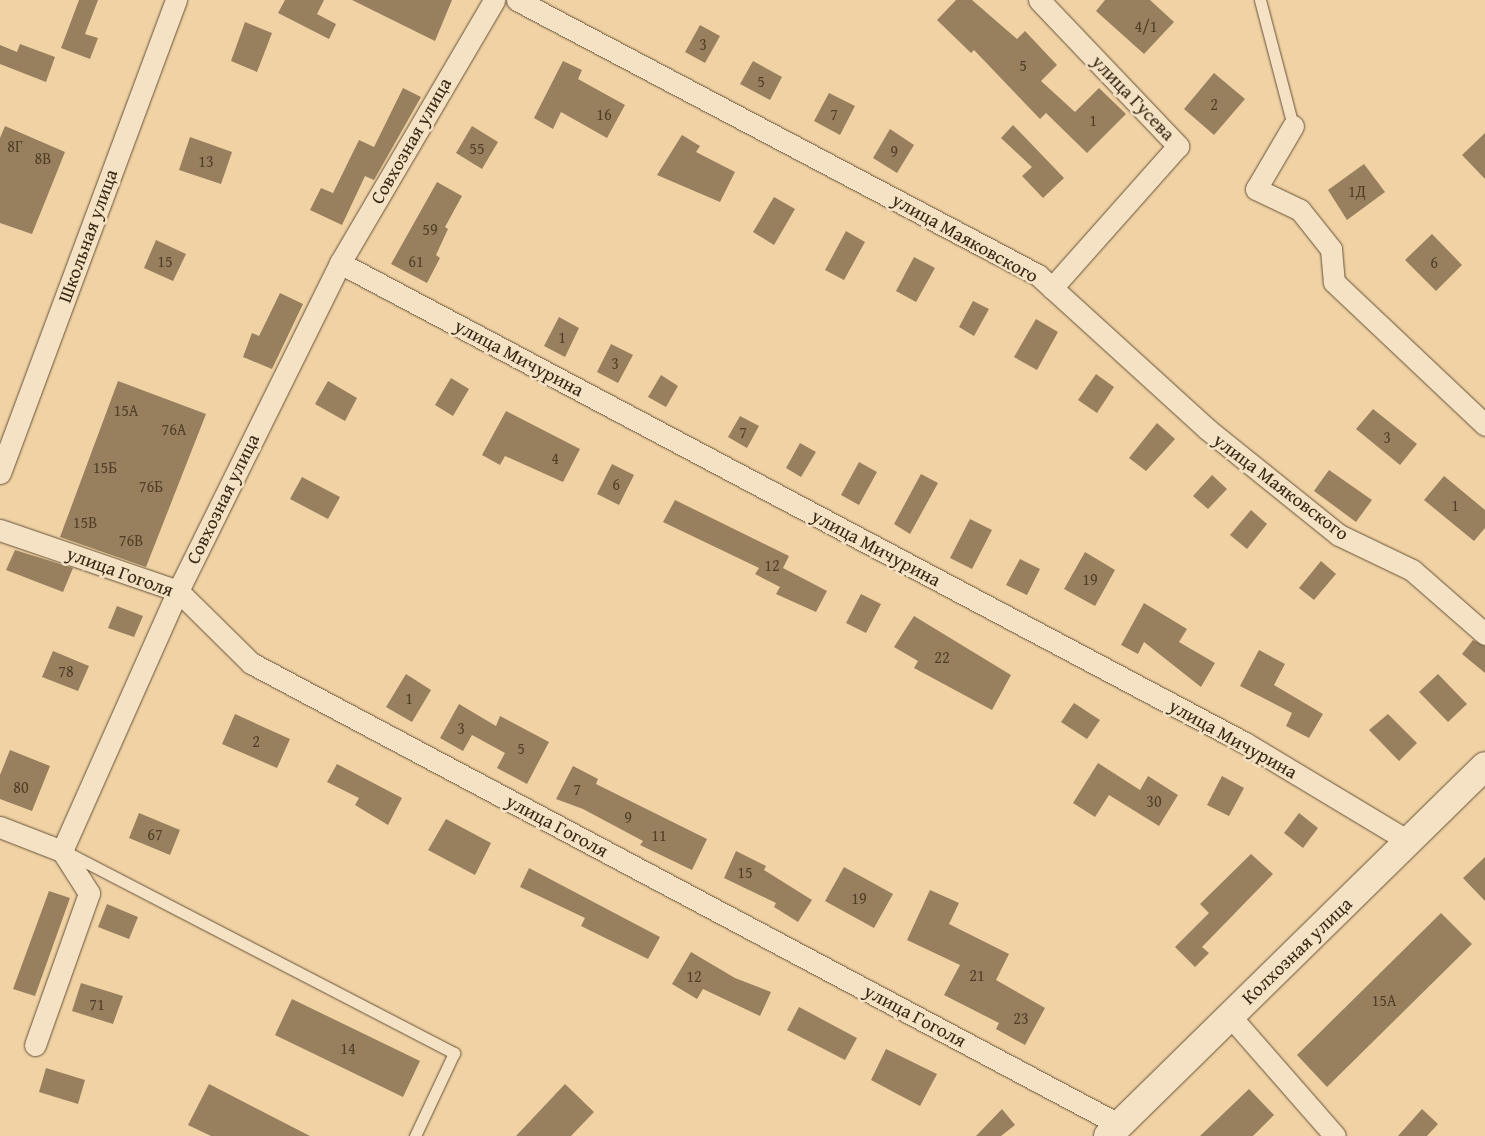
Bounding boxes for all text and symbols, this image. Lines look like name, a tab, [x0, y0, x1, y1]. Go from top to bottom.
house number: 4/1	[1135, 16, 1157, 36]
house number: 3	[699, 34, 707, 54]
street label: улица Гусева	[1087, 51, 1179, 145]
house number: 5	[1019, 55, 1027, 75]
house number: 5	[757, 71, 765, 91]
street label: Совхозная улица	[366, 74, 456, 208]
house number: 2	[1210, 94, 1218, 114]
house number: 16	[596, 104, 612, 124]
house number: 7	[830, 104, 838, 124]
house number: 1	[1089, 110, 1097, 130]
house number: 8Г	[7, 136, 23, 156]
house number: 55	[469, 138, 485, 158]
house number: 9	[890, 141, 898, 161]
house number: 8В	[35, 148, 51, 168]
house number: 13	[198, 151, 214, 171]
street label: Школьная улица	[53, 166, 123, 306]
house number: 1Д	[1348, 181, 1366, 201]
street label: улица Маяковского	[888, 188, 1042, 288]
house number: 59	[422, 219, 438, 239]
house number: 15	[157, 251, 173, 271]
house number: 61	[408, 251, 424, 271]
house number: 6	[1430, 252, 1438, 272]
street label: улица Мичурина	[450, 314, 588, 402]
house number: 1	[558, 327, 566, 347]
house number: 3	[611, 353, 619, 373]
house number: 15А	[113, 400, 139, 420]
house number: 76А	[161, 419, 187, 439]
house number: 7	[739, 422, 747, 442]
house number: 3	[1383, 427, 1391, 447]
street label: улица Маяковского	[1209, 429, 1353, 545]
street label: Совхозная улица	[182, 430, 264, 568]
house number: 4	[551, 448, 559, 468]
house number: 15Б	[93, 457, 117, 477]
house number: 6	[612, 474, 620, 494]
house number: 76Б	[139, 476, 163, 496]
house number: 1	[1451, 495, 1459, 515]
street label: улица Мичурина	[807, 504, 945, 592]
house number: 15В	[73, 512, 97, 532]
house number: 76В	[119, 530, 143, 550]
street label: улица Гоголя	[63, 542, 177, 602]
house number: 12	[764, 555, 780, 575]
house number: 19	[1082, 569, 1098, 589]
house number: 22	[934, 647, 950, 667]
house number: 78	[58, 661, 74, 681]
house number: 1	[405, 688, 413, 708]
street label: улица Мичурина	[1165, 694, 1301, 784]
house number: 3	[457, 718, 465, 738]
house number: 2	[252, 731, 260, 751]
house number: 5	[517, 738, 525, 758]
house number: 80	[13, 777, 29, 797]
house number: 7	[573, 779, 581, 799]
street label: улица Гоголя	[502, 790, 612, 862]
house number: 30	[1146, 791, 1162, 811]
house number: 9	[624, 807, 632, 827]
house number: 67	[147, 824, 163, 844]
house number: 11	[651, 825, 667, 845]
house number: 15	[737, 862, 753, 882]
house number: 19	[851, 888, 867, 908]
street label: Колхозная улица	[1237, 893, 1357, 1009]
house number: 21	[969, 965, 985, 985]
house number: 12	[686, 966, 702, 986]
street label: улица Гоголя	[860, 980, 970, 1052]
house number: 15А	[1371, 990, 1397, 1010]
house number: 71	[89, 994, 105, 1014]
house number: 23	[1013, 1008, 1029, 1028]
house number: 14	[340, 1038, 356, 1058]

